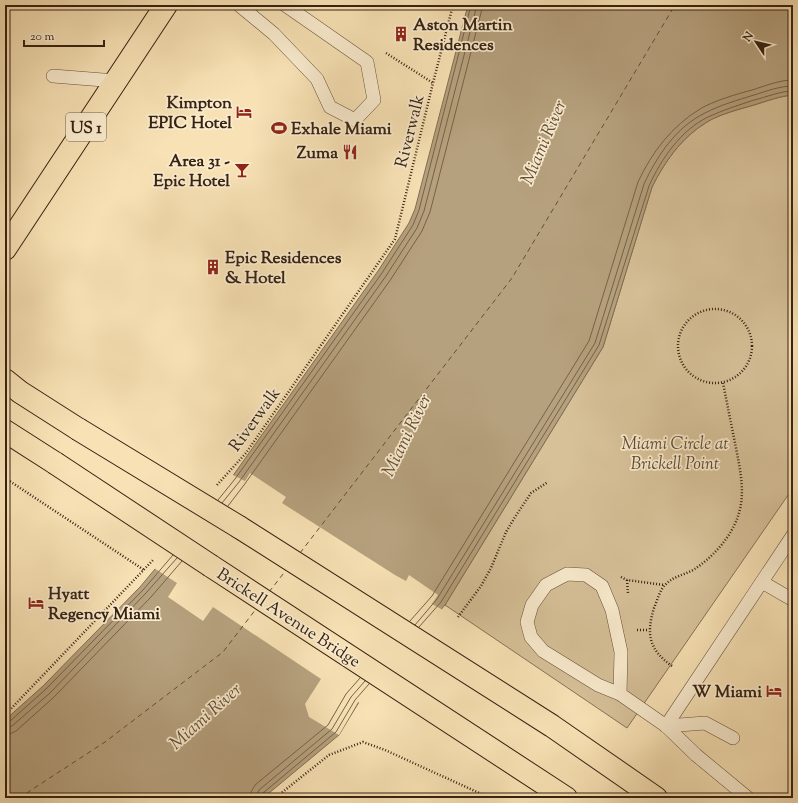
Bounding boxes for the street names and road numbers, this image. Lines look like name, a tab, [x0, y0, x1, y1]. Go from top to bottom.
street label: Riverwalk	[390, 92, 432, 170]
road number: US 1	[66, 113, 106, 141]
street label: Riverwalk	[224, 383, 287, 457]
street label: Brickell Avenue Bridge	[211, 563, 365, 674]

